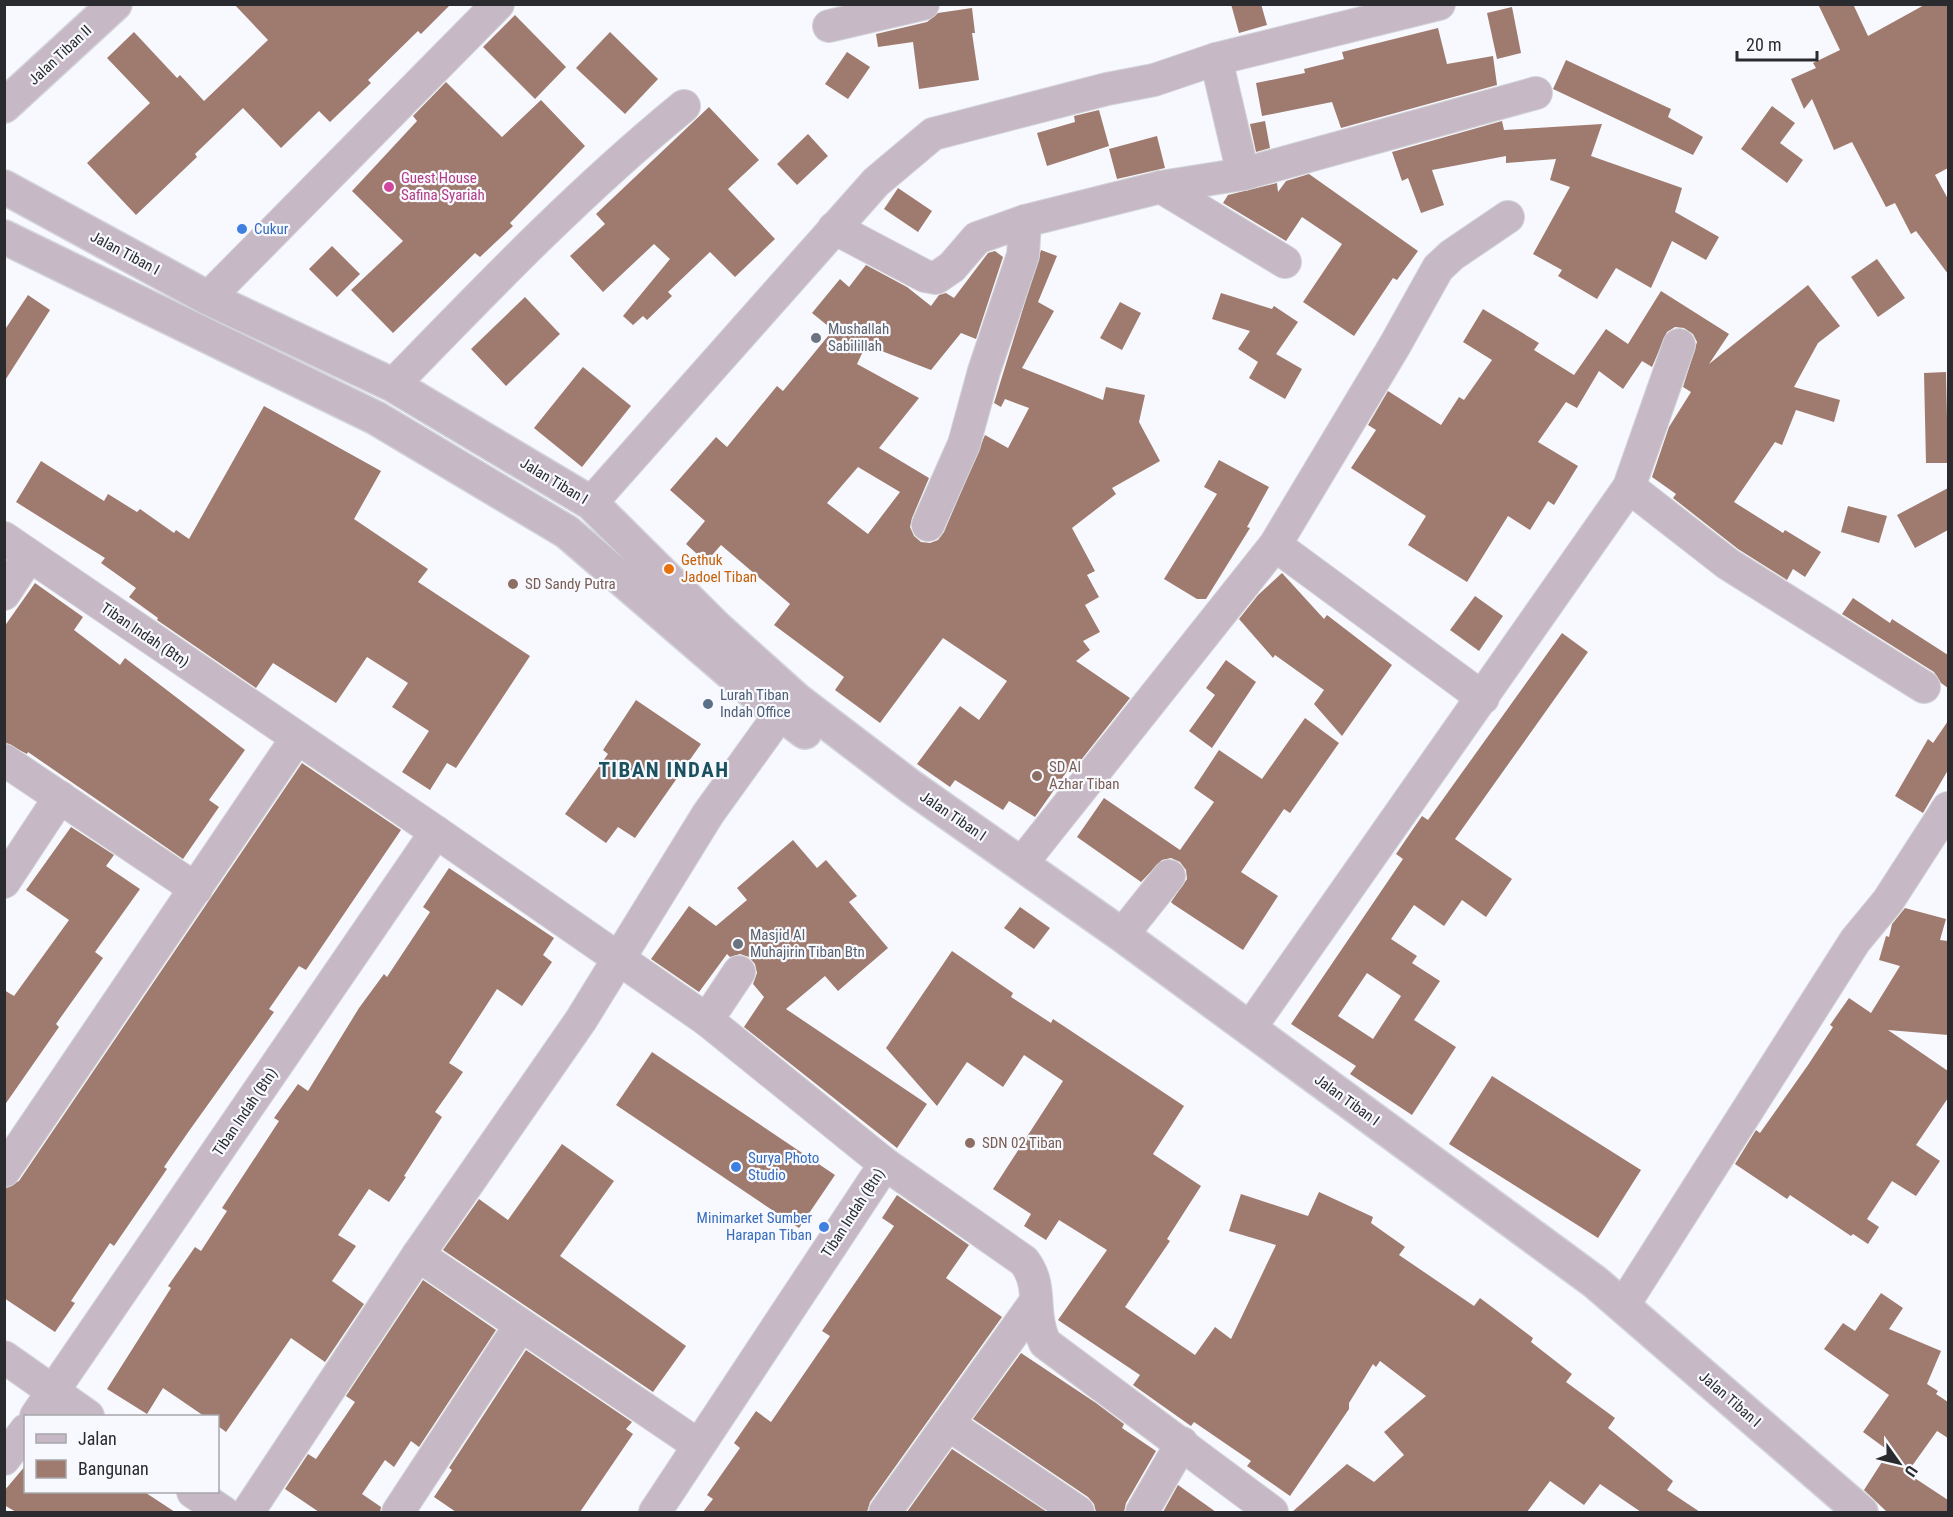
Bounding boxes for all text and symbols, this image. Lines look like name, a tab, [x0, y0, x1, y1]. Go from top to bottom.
street label: Jalan Tiban II	[25, 21, 95, 89]
scale bar	[1737, 24, 1816, 62]
text: 20 m	[1746, 34, 1781, 55]
place label: Guest House Safina Syariah	[401, 169, 485, 204]
marker: Guest House Safina Syariah	[382, 180, 396, 194]
place label: Cukur	[254, 220, 289, 238]
marker: Cukur	[235, 222, 249, 236]
street label: Jalan Tiban I	[87, 227, 163, 279]
place label: Mushallah Sabilillah	[828, 320, 889, 355]
marker: Mushallah Sabilillah	[809, 331, 823, 345]
street label: Jalan Tiban I	[517, 454, 591, 508]
place label: Gethuk Jadoel Tiban	[681, 551, 757, 586]
marker: Gethuk Jadoel Tiban	[662, 562, 676, 576]
place label: SD Sandy Putra	[525, 575, 616, 593]
marker: SD Sandy Putra	[506, 577, 520, 591]
street label: Tiban Indah (Btn)	[98, 599, 192, 671]
place label: Lurah Tiban Indah Office	[720, 686, 790, 721]
marker: Lurah Tiban Indah Office	[701, 697, 715, 711]
district label: TIBAN INDAH	[598, 758, 730, 782]
place label: SD Al Azhar Tiban	[1049, 758, 1120, 793]
marker: SD Al Azhar Tiban	[1030, 769, 1044, 783]
street label: Jalan Tiban I	[917, 787, 989, 845]
place label: Masjid Al Muhajirin Tiban Btn	[750, 926, 865, 961]
marker: Masjid Al Muhajirin Tiban Btn	[731, 937, 745, 951]
street label: Tiban Indah (Btn)	[209, 1065, 281, 1159]
street label: Jalan Tiban I	[1311, 1070, 1383, 1130]
place label: SDN 02 Tiban	[982, 1134, 1062, 1152]
marker: SDN 02 Tiban	[963, 1136, 977, 1150]
place label: Surya Photo Studio	[748, 1149, 819, 1184]
marker: Surya Photo Studio	[729, 1160, 743, 1174]
street label: Tiban Indah (Btn)	[818, 1165, 888, 1261]
place label: Minimarket Sumber Harapan Tiban	[697, 1209, 812, 1244]
marker: Minimarket Sumber Harapan Tiban	[817, 1220, 831, 1234]
street label: Jalan Tiban I	[1695, 1367, 1765, 1431]
legend	[24, 1415, 219, 1493]
text: Jalan	[78, 1428, 117, 1449]
north arrow	[1869, 1433, 1929, 1493]
text: Bangunan	[78, 1458, 149, 1479]
text: U	[1901, 1462, 1921, 1480]

